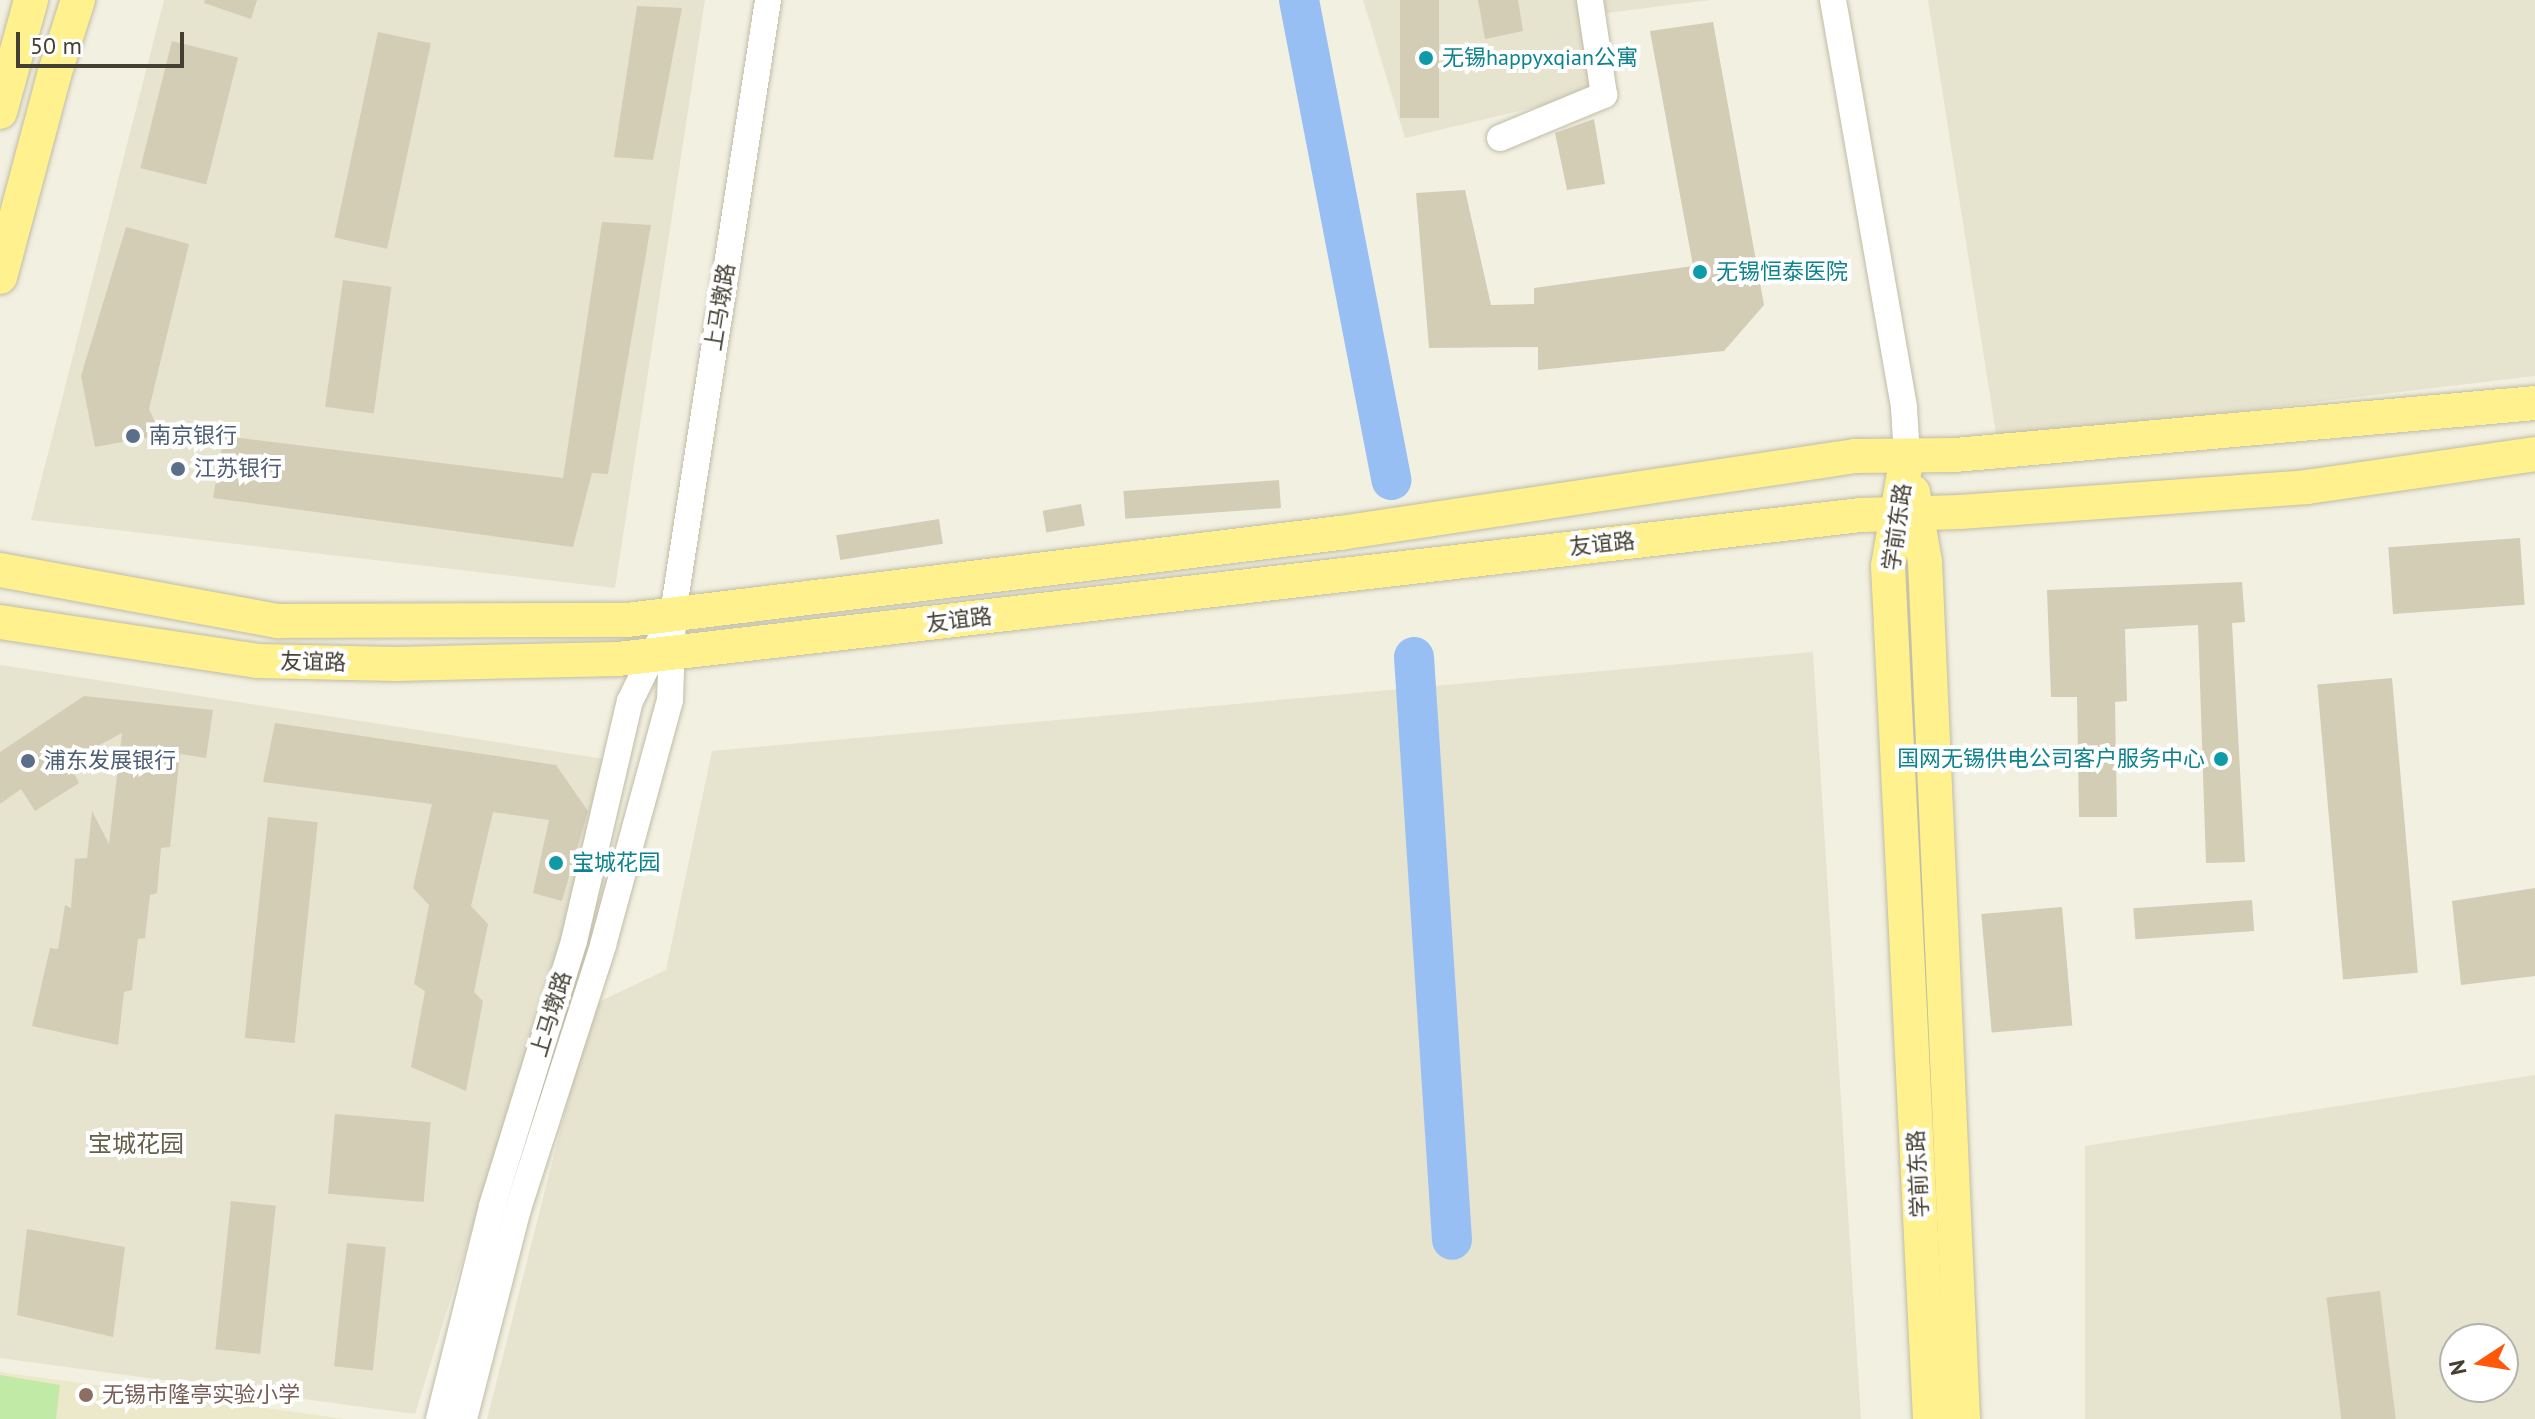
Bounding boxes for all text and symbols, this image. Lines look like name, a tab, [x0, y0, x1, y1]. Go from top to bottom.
scale bar	[20, 16, 188, 66]
text: 50 m	[30, 30, 82, 61]
place label: 无锡happyxqian公寓	[1442, 45, 1638, 71]
marker: 无锡happyxqian公寓	[1417, 49, 1435, 67]
place label: 无锡恒泰医院	[1716, 259, 1848, 285]
street label: 上马墩路	[700, 261, 740, 353]
marker: 无锡恒泰医院	[1691, 263, 1709, 281]
place label: 南京银行	[149, 423, 237, 449]
marker: 南京银行	[124, 427, 142, 445]
place label: 江苏银行	[194, 456, 282, 482]
marker: 江苏银行	[169, 460, 187, 478]
street label: 学前东路	[1878, 482, 1916, 572]
street label: 友谊路	[1568, 527, 1636, 561]
street label: 友谊路	[925, 603, 993, 637]
street label: 友谊路	[280, 648, 346, 676]
place label: 国网无锡供电公司客户服务中心	[1897, 746, 2205, 772]
place label: 浦东发展银行	[44, 748, 176, 774]
marker: 国网无锡供电公司客户服务中心	[2212, 750, 2230, 768]
marker: 浦东发展银行	[19, 752, 37, 770]
place label: 宝城花园	[572, 850, 660, 876]
marker: 宝城花园	[547, 854, 565, 872]
street label: 上马墩路	[526, 968, 576, 1060]
street label: 学前东路	[1903, 1129, 1933, 1219]
district label: 宝城花园	[88, 1130, 184, 1158]
north arrow	[2439, 1323, 2519, 1403]
text: N	[2442, 1358, 2473, 1378]
place label: 无锡市隆亭实验小学	[102, 1382, 300, 1408]
marker: 无锡市隆亭实验小学	[77, 1386, 95, 1404]

